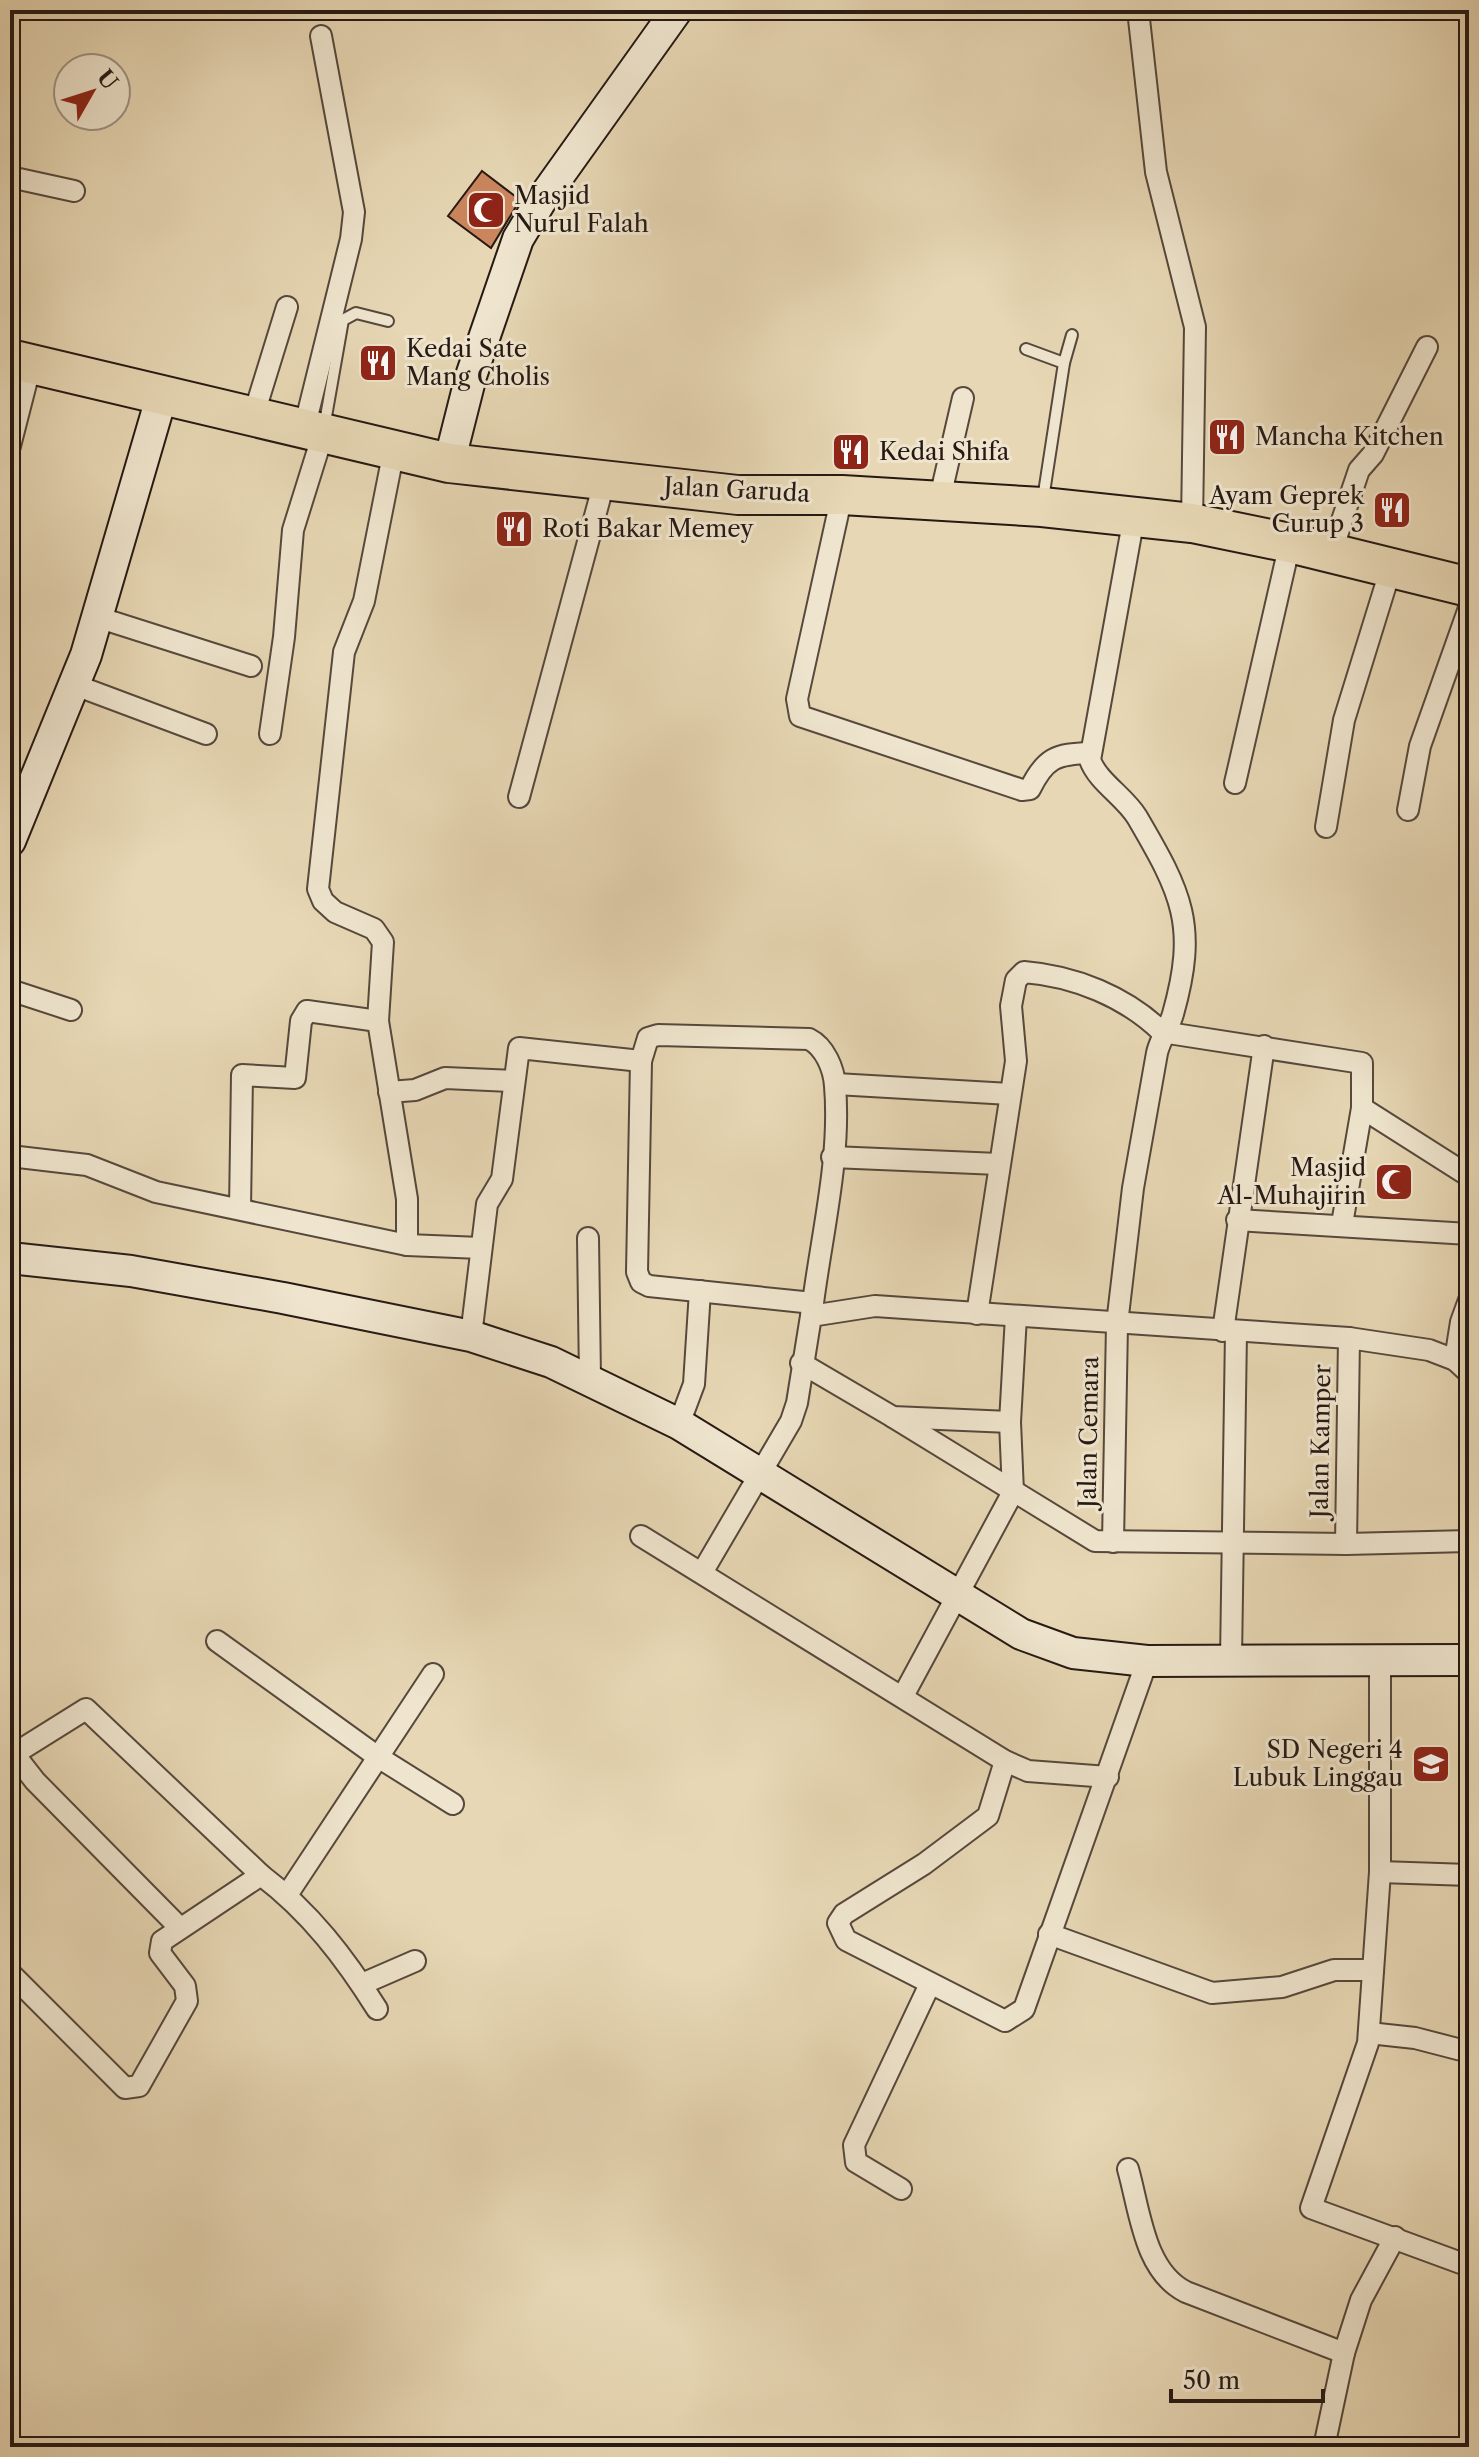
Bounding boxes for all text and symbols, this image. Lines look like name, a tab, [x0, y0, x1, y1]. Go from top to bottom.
north arrow	[52, 52, 132, 132]
text: U	[91, 64, 123, 95]
place label: Masjid Nurul Falah	[514, 181, 649, 238]
mosque icon: Masjid Nurul Falah	[465, 189, 507, 231]
place label: Kedai Sate Mang Cholis	[406, 334, 550, 391]
restaurant icon: Kedai Sate Mang Cholis	[357, 342, 399, 384]
restaurant icon: Mancha Kitchen	[1206, 416, 1248, 458]
place label: Mancha Kitchen	[1255, 422, 1444, 451]
restaurant icon: Kedai Shifa	[830, 431, 872, 473]
place label: Kedai Shifa	[879, 437, 1010, 466]
street label: Jalan Garuda	[659, 471, 811, 508]
place label: Ayam Geprek Curup 3	[1208, 481, 1365, 538]
restaurant icon: Ayam Geprek Curup 3	[1371, 489, 1413, 531]
restaurant icon: Roti Bakar Memey	[493, 508, 535, 550]
place label: Roti Bakar Memey	[542, 514, 754, 543]
place label: Masjid Al-Muhajirin	[1216, 1153, 1366, 1210]
mosque icon: Masjid Al-Muhajirin	[1373, 1161, 1415, 1203]
street label: Jalan Cemara	[1073, 1356, 1104, 1512]
street label: Jalan Kamper	[1305, 1364, 1336, 1522]
place label: SD Negeri 4 Lubuk Linggau	[1233, 1735, 1403, 1792]
school or university icon: SD Negeri 4 Lubuk Linggau	[1410, 1743, 1452, 1785]
scale bar	[1171, 2353, 1323, 2403]
text: 50 m	[1183, 2366, 1240, 2395]

